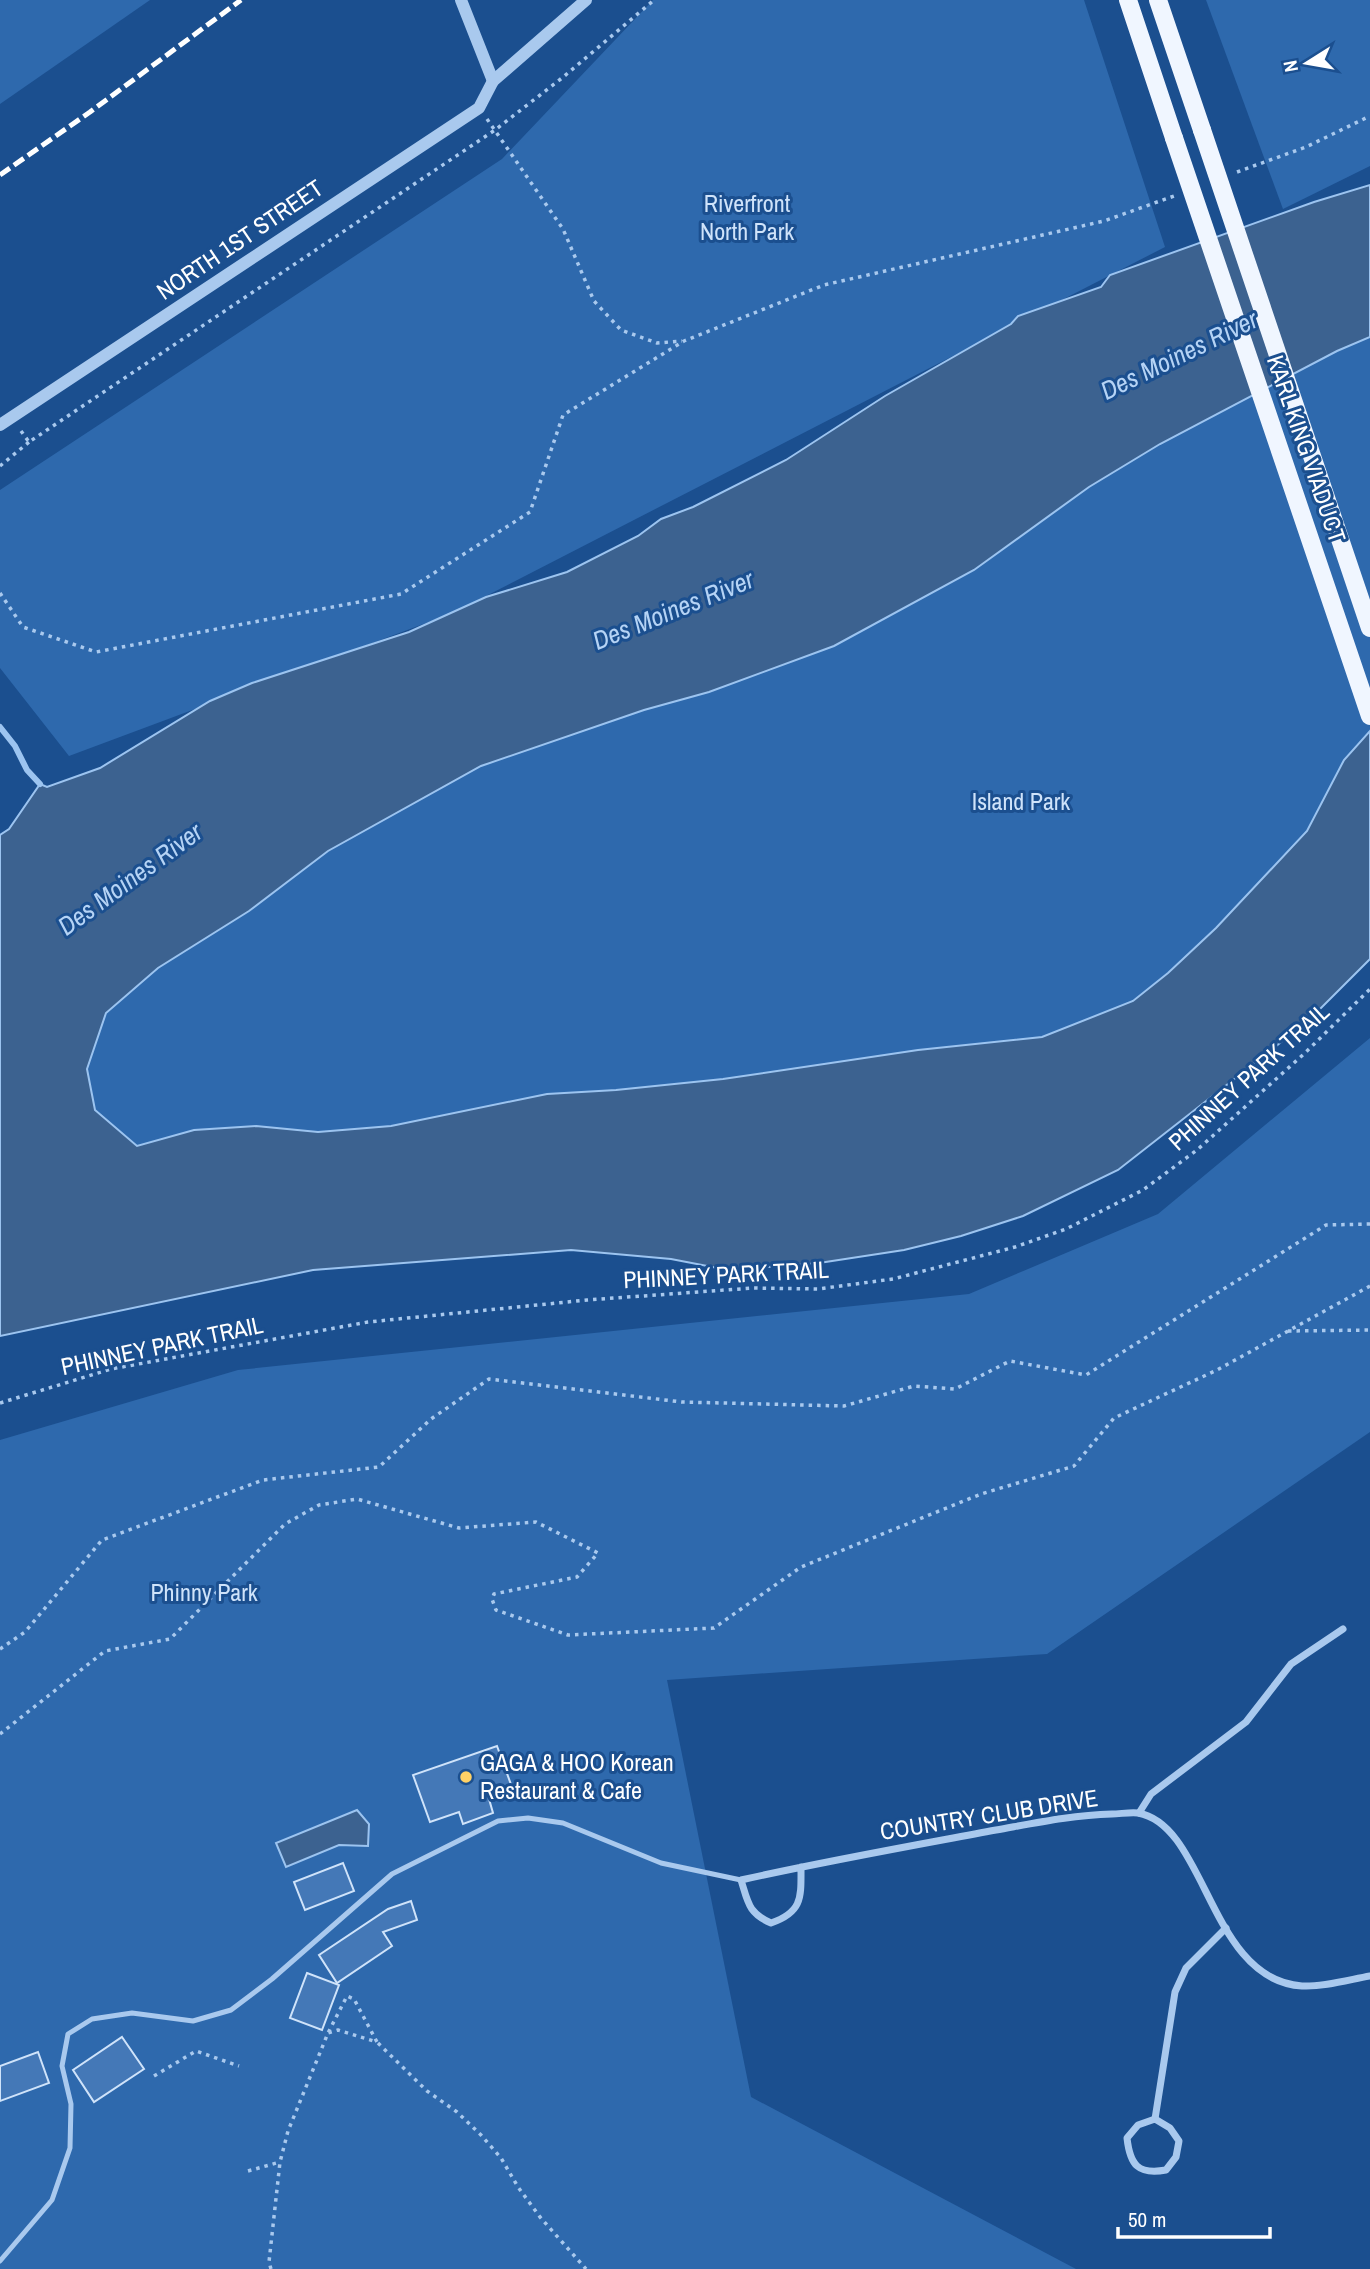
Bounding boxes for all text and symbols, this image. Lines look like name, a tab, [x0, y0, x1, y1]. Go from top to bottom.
north arrow	[1272, 28, 1342, 98]
text: N	[1276, 58, 1304, 74]
street label: NORTH 1ST STREET	[150, 172, 329, 307]
park label: Riverfront North Park	[700, 187, 794, 247]
water label: Des Moines River	[1094, 301, 1264, 408]
street label: KARL KING VIADUCT	[1260, 351, 1354, 547]
water label: Des Moines River	[587, 561, 759, 658]
park label: Island Park	[972, 785, 1070, 817]
water label: Des Moines River	[50, 814, 210, 943]
street label: PHINNEY PARK TRAIL	[1161, 996, 1336, 1157]
street label: PHINNEY PARK TRAIL	[622, 1253, 830, 1295]
street label: PHINNEY PARK TRAIL	[58, 1308, 266, 1382]
park label: Phinny Park	[150, 1576, 258, 1608]
place label: GAGA & HOO Korean Restaurant & Cafe	[480, 1746, 674, 1806]
marker: GAGA & HOO Korean Restaurant & Cafe	[458, 1769, 474, 1785]
street label: COUNTRY CLUB DRIVE	[878, 1781, 1100, 1847]
scale bar	[1118, 2196, 1270, 2240]
text: 50 m	[1128, 2205, 1166, 2234]

